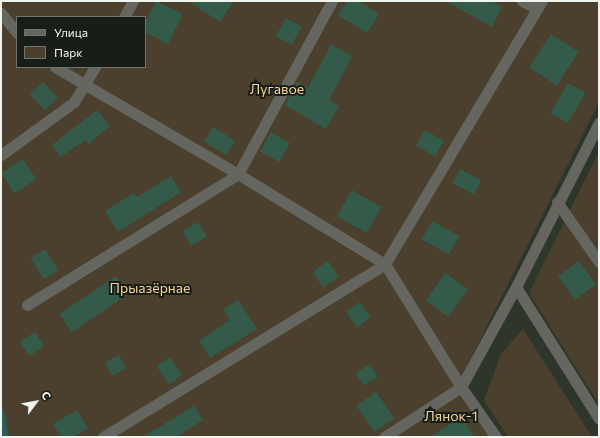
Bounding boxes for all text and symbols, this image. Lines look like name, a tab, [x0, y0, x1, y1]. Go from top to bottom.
legend	[16, 16, 146, 68]
text: Улица	[54, 25, 88, 39]
text: Парк	[54, 45, 83, 59]
park label: Лугавое	[250, 81, 304, 97]
park label: Прыазёрнае	[110, 280, 190, 296]
north arrow	[16, 382, 56, 422]
text: С	[39, 389, 54, 402]
park label: Лянок-1	[424, 408, 478, 424]

